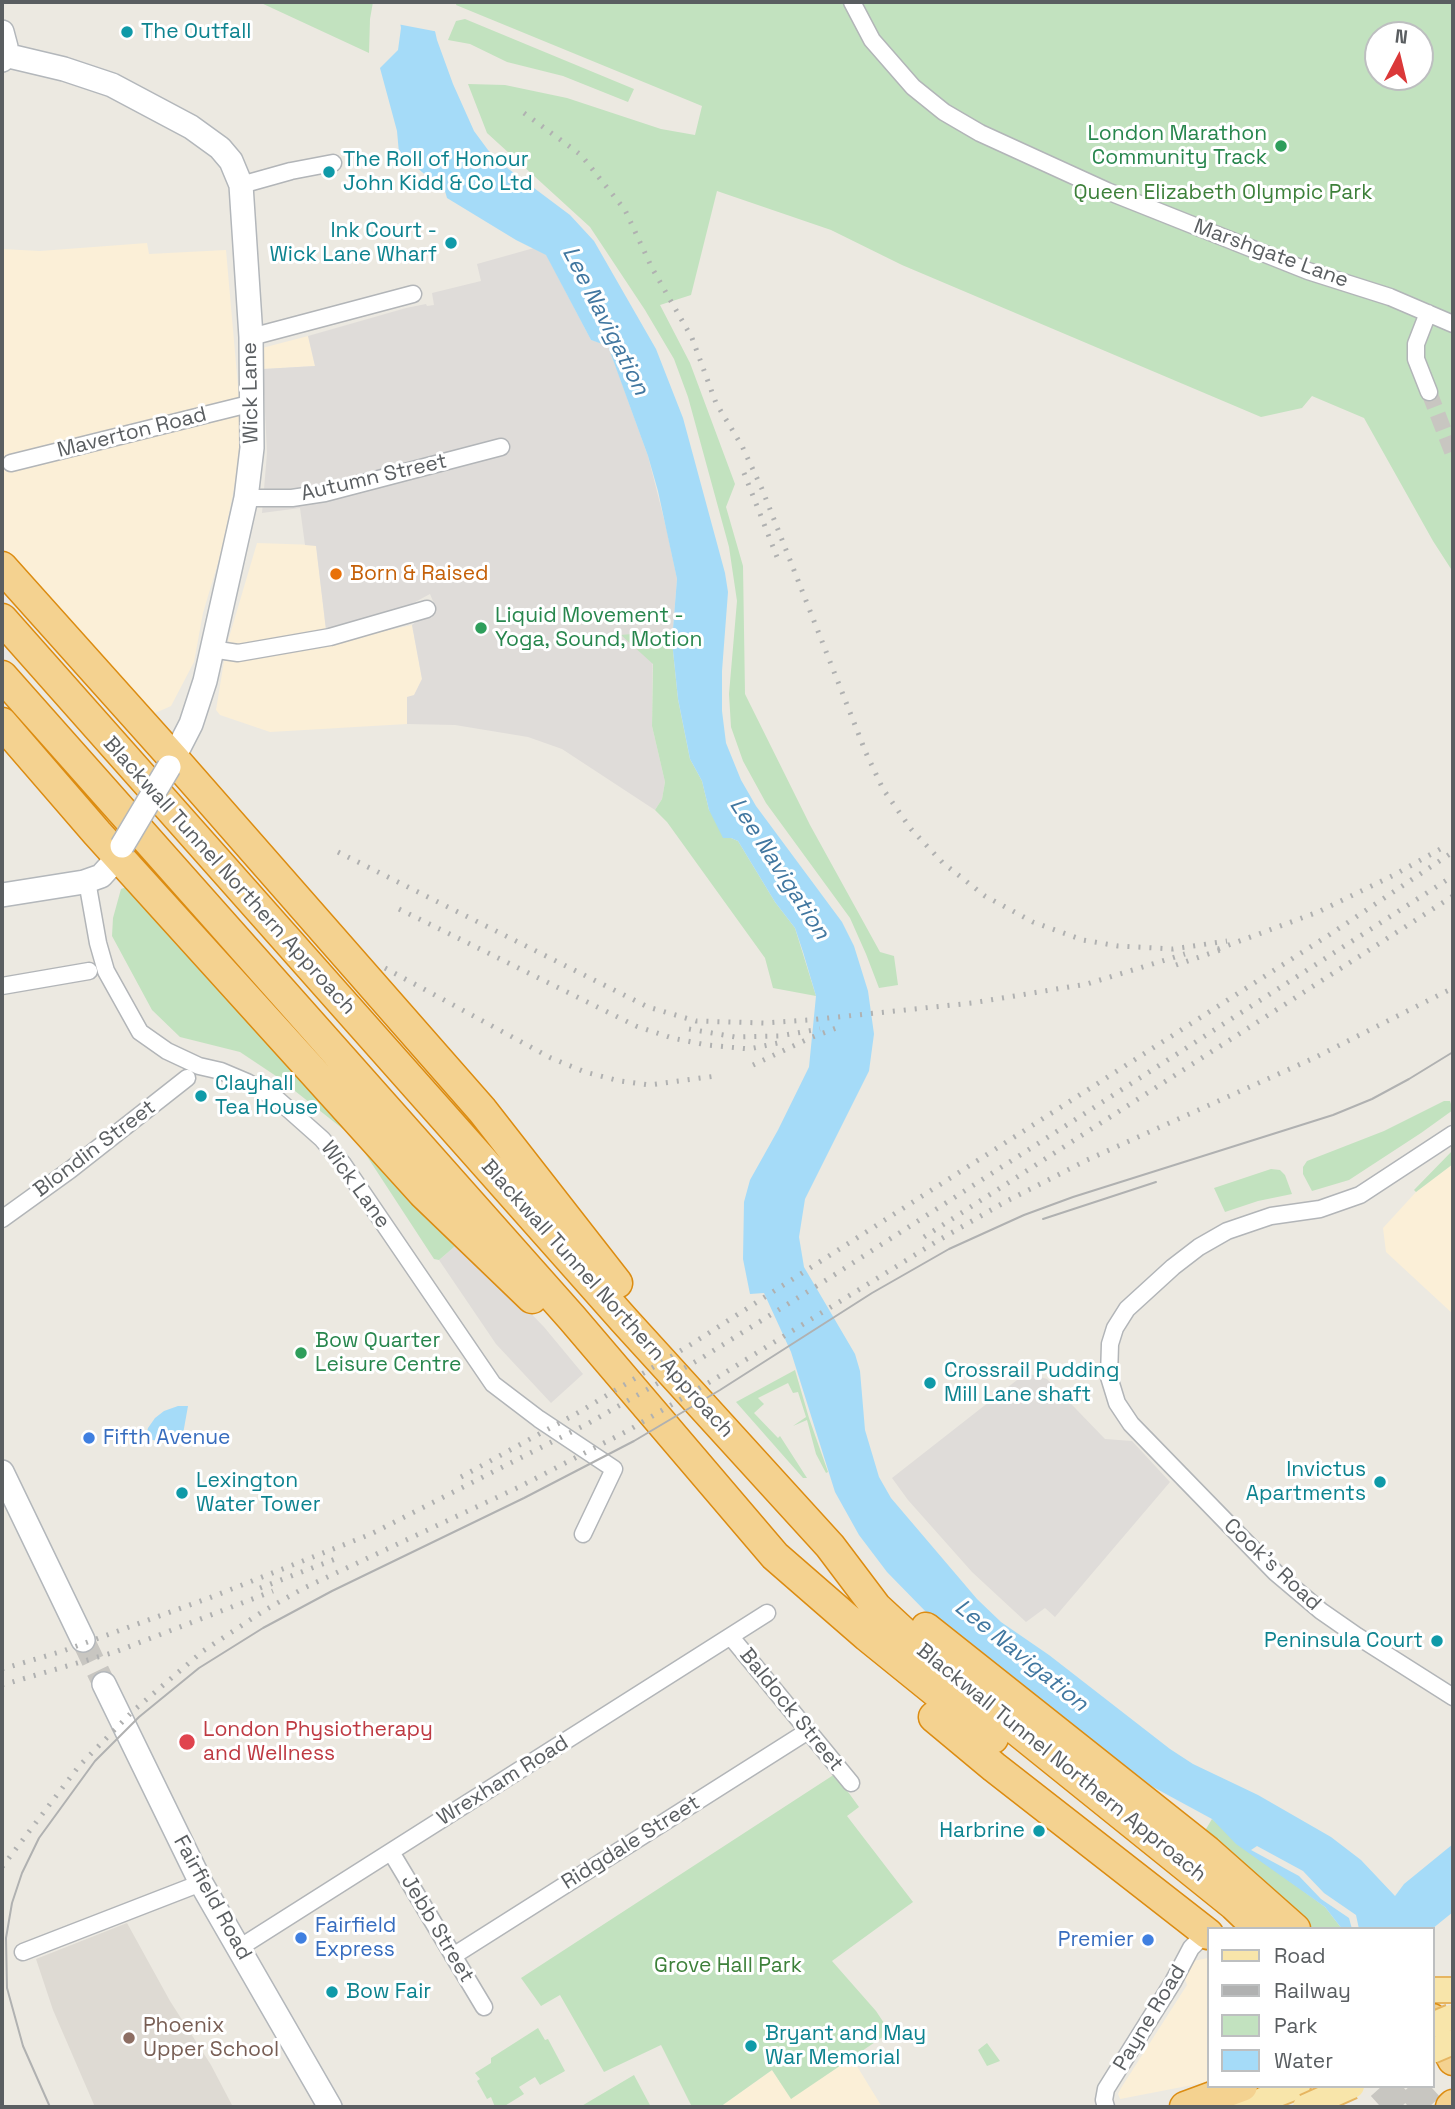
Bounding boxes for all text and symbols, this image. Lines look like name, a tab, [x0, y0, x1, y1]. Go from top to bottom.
place label: The Outfall	[141, 19, 251, 45]
north arrow	[1364, 21, 1434, 91]
text: N	[1394, 23, 1409, 50]
marker: The Outfall	[119, 24, 135, 40]
place label: London Marathon Community Track	[1087, 121, 1267, 171]
marker: London Marathon Community Track	[1273, 138, 1289, 154]
place label: The Roll of Honour John Kidd & Co Ltd	[343, 147, 533, 197]
marker: The Roll of Honour John Kidd & Co Ltd	[321, 164, 337, 180]
park label: Queen Elizabeth Olympic Park	[1074, 180, 1372, 206]
street label: Marshgate Lane	[1190, 214, 1352, 294]
place label: Ink Court - Wick Lane Wharf	[269, 218, 437, 268]
marker: Ink Court - Wick Lane Wharf	[443, 235, 459, 251]
water label: Lee Navigation	[556, 242, 654, 400]
street label: Wick Lane	[238, 342, 264, 444]
street label: Maverton Road	[55, 402, 209, 464]
street label: Autumn Street	[299, 449, 449, 507]
place label: Born & Raised	[350, 561, 489, 587]
marker: Born & Raised	[328, 566, 344, 582]
place label: Liquid Movement - Yoga, Sound, Motion	[495, 603, 702, 653]
marker: Liquid Movement - Yoga, Sound, Motion	[473, 620, 489, 636]
street label: Blackwall Tunnel Northern Approach	[97, 732, 361, 1020]
water label: Lee Navigation	[723, 793, 835, 945]
place label: Clayhall Tea House	[215, 1071, 318, 1121]
marker: Clayhall Tea House	[193, 1088, 209, 1104]
street label: Blondin Street	[29, 1095, 161, 1203]
street label: Wick Lane	[315, 1136, 395, 1234]
street label: Blackwall Tunnel Northern Approach	[475, 1155, 739, 1443]
place label: Bow Quarter Leisure Centre	[315, 1328, 461, 1378]
marker: Bow Quarter Leisure Centre	[293, 1345, 309, 1361]
place label: Crossrail Pudding Mill Lane shaft	[944, 1358, 1119, 1408]
marker: Crossrail Pudding Mill Lane shaft	[922, 1375, 938, 1391]
place label: Fifth Avenue	[103, 1425, 231, 1451]
marker: Fifth Avenue	[81, 1430, 97, 1446]
place label: Invictus Apartments	[1246, 1457, 1366, 1507]
place label: Lexington Water Tower	[196, 1468, 321, 1518]
marker: Invictus Apartments	[1372, 1474, 1388, 1490]
marker: Lexington Water Tower	[174, 1485, 190, 1501]
street label: Cook's Road	[1218, 1514, 1326, 1616]
water label: Lee Navigation	[949, 1594, 1093, 1718]
place label: Peninsula Court	[1264, 1628, 1423, 1654]
marker: Peninsula Court	[1429, 1633, 1445, 1649]
street label: Blackwall Tunnel Northern Approach	[911, 1638, 1211, 1888]
street label: Baldock Street	[734, 1643, 848, 1777]
place label: London Physiotherapy and Wellness	[203, 1717, 433, 1767]
street label: Wrexham Road	[433, 1731, 573, 1831]
marker: London Physiotherapy and Wellness	[177, 1732, 197, 1752]
street label: Ridgdale Street	[557, 1790, 705, 1896]
place label: Harbrine	[939, 1818, 1025, 1844]
marker: Harbrine	[1031, 1823, 1047, 1839]
street label: Fairfield Road	[167, 1831, 257, 1965]
street label: Jebb Street	[395, 1871, 479, 1987]
place label: Fairfield Express	[315, 1913, 396, 1963]
place label: Premier	[1058, 1927, 1134, 1953]
legend	[1206, 1927, 1434, 2088]
marker: Fairfield Express	[293, 1930, 309, 1946]
marker: Premier	[1140, 1932, 1156, 1948]
text: Road	[1274, 1942, 1326, 1969]
park label: Grove Hall Park	[654, 1953, 802, 1979]
street label: Payne Road	[1108, 1960, 1192, 2076]
text: Railway	[1274, 1977, 1351, 2004]
place label: Bow Fair	[346, 1979, 431, 2005]
marker: Bow Fair	[324, 1984, 340, 2000]
text: Park	[1274, 2012, 1318, 2039]
place label: Phoenix Upper School	[143, 2013, 279, 2063]
place label: Bryant and May War Memorial	[765, 2021, 926, 2071]
marker: Phoenix Upper School	[121, 2030, 137, 2046]
marker: Bryant and May War Memorial	[743, 2038, 759, 2054]
text: Water	[1274, 2047, 1333, 2074]

